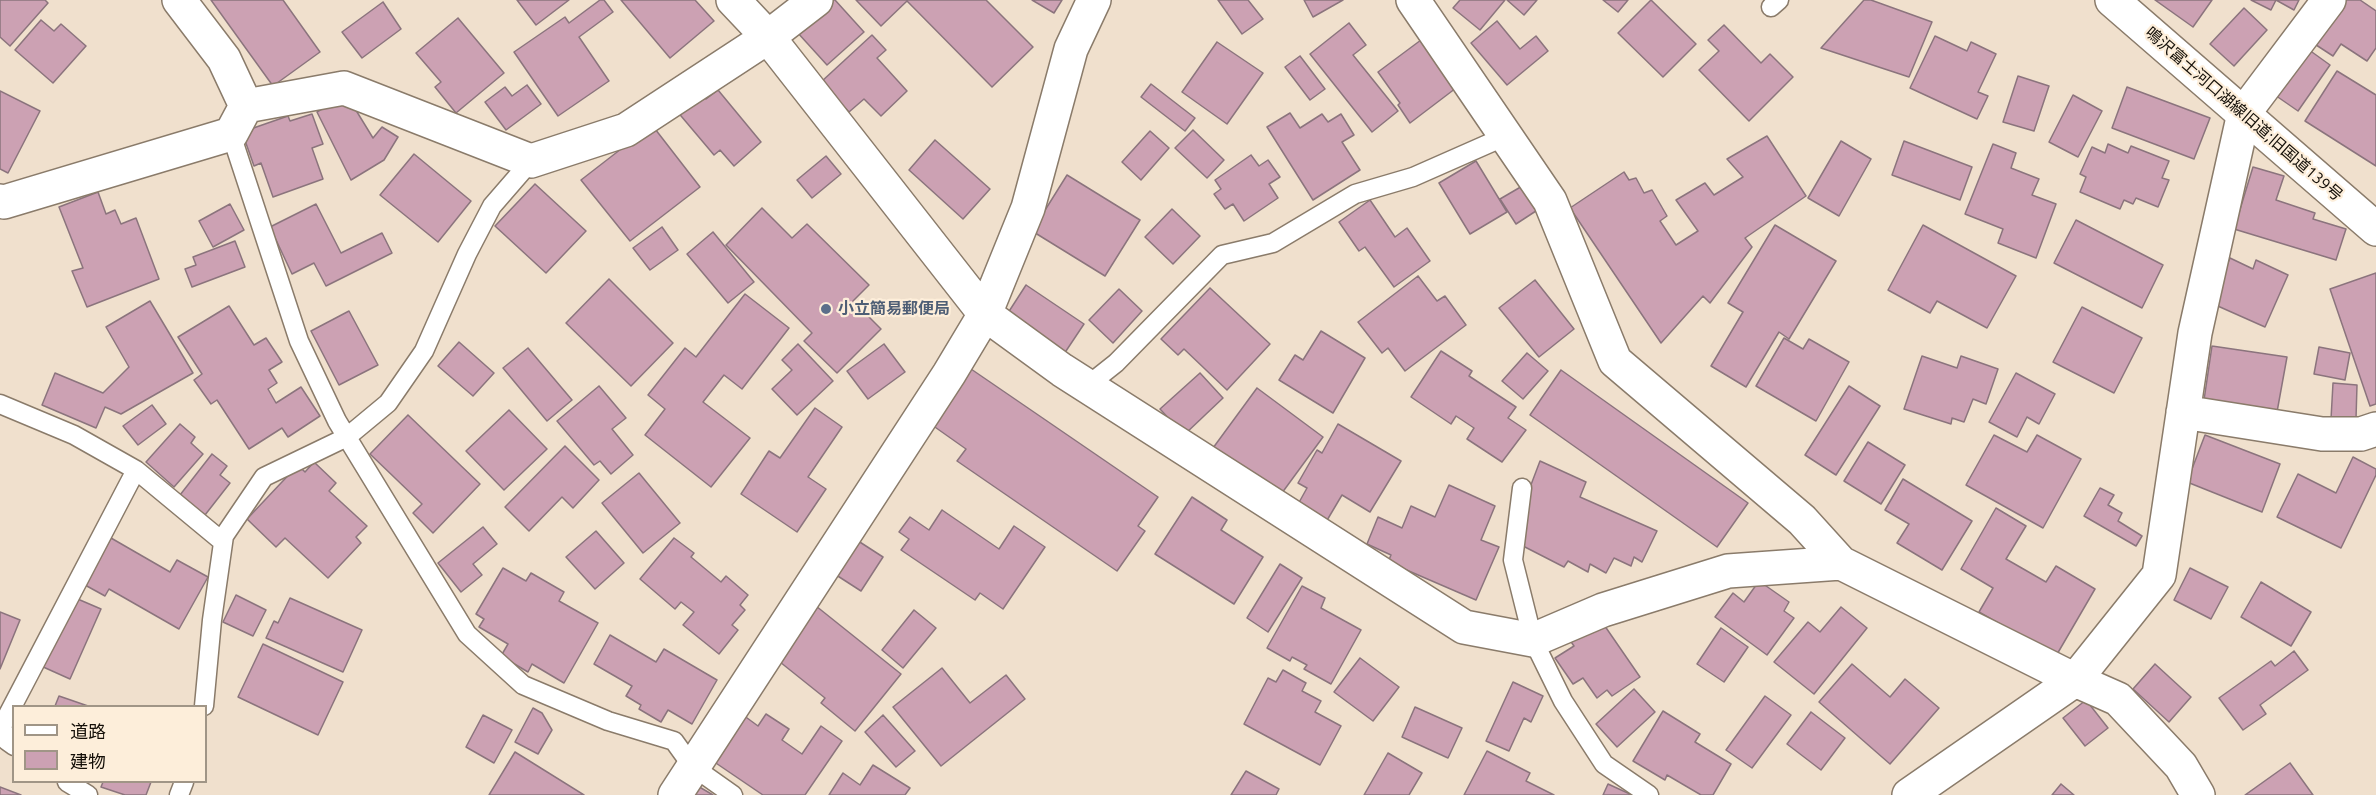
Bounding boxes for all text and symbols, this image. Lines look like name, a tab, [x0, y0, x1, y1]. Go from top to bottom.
street label: 鳴沢富士河口湖線旧道;旧国道139号	[2141, 23, 2347, 205]
place label: 小立簡易郵便局	[838, 299, 950, 319]
marker: 小立簡易郵便局	[819, 302, 833, 316]
legend	[12, 705, 207, 783]
text: 道路	[70, 721, 106, 741]
text: 建物	[70, 751, 106, 771]

